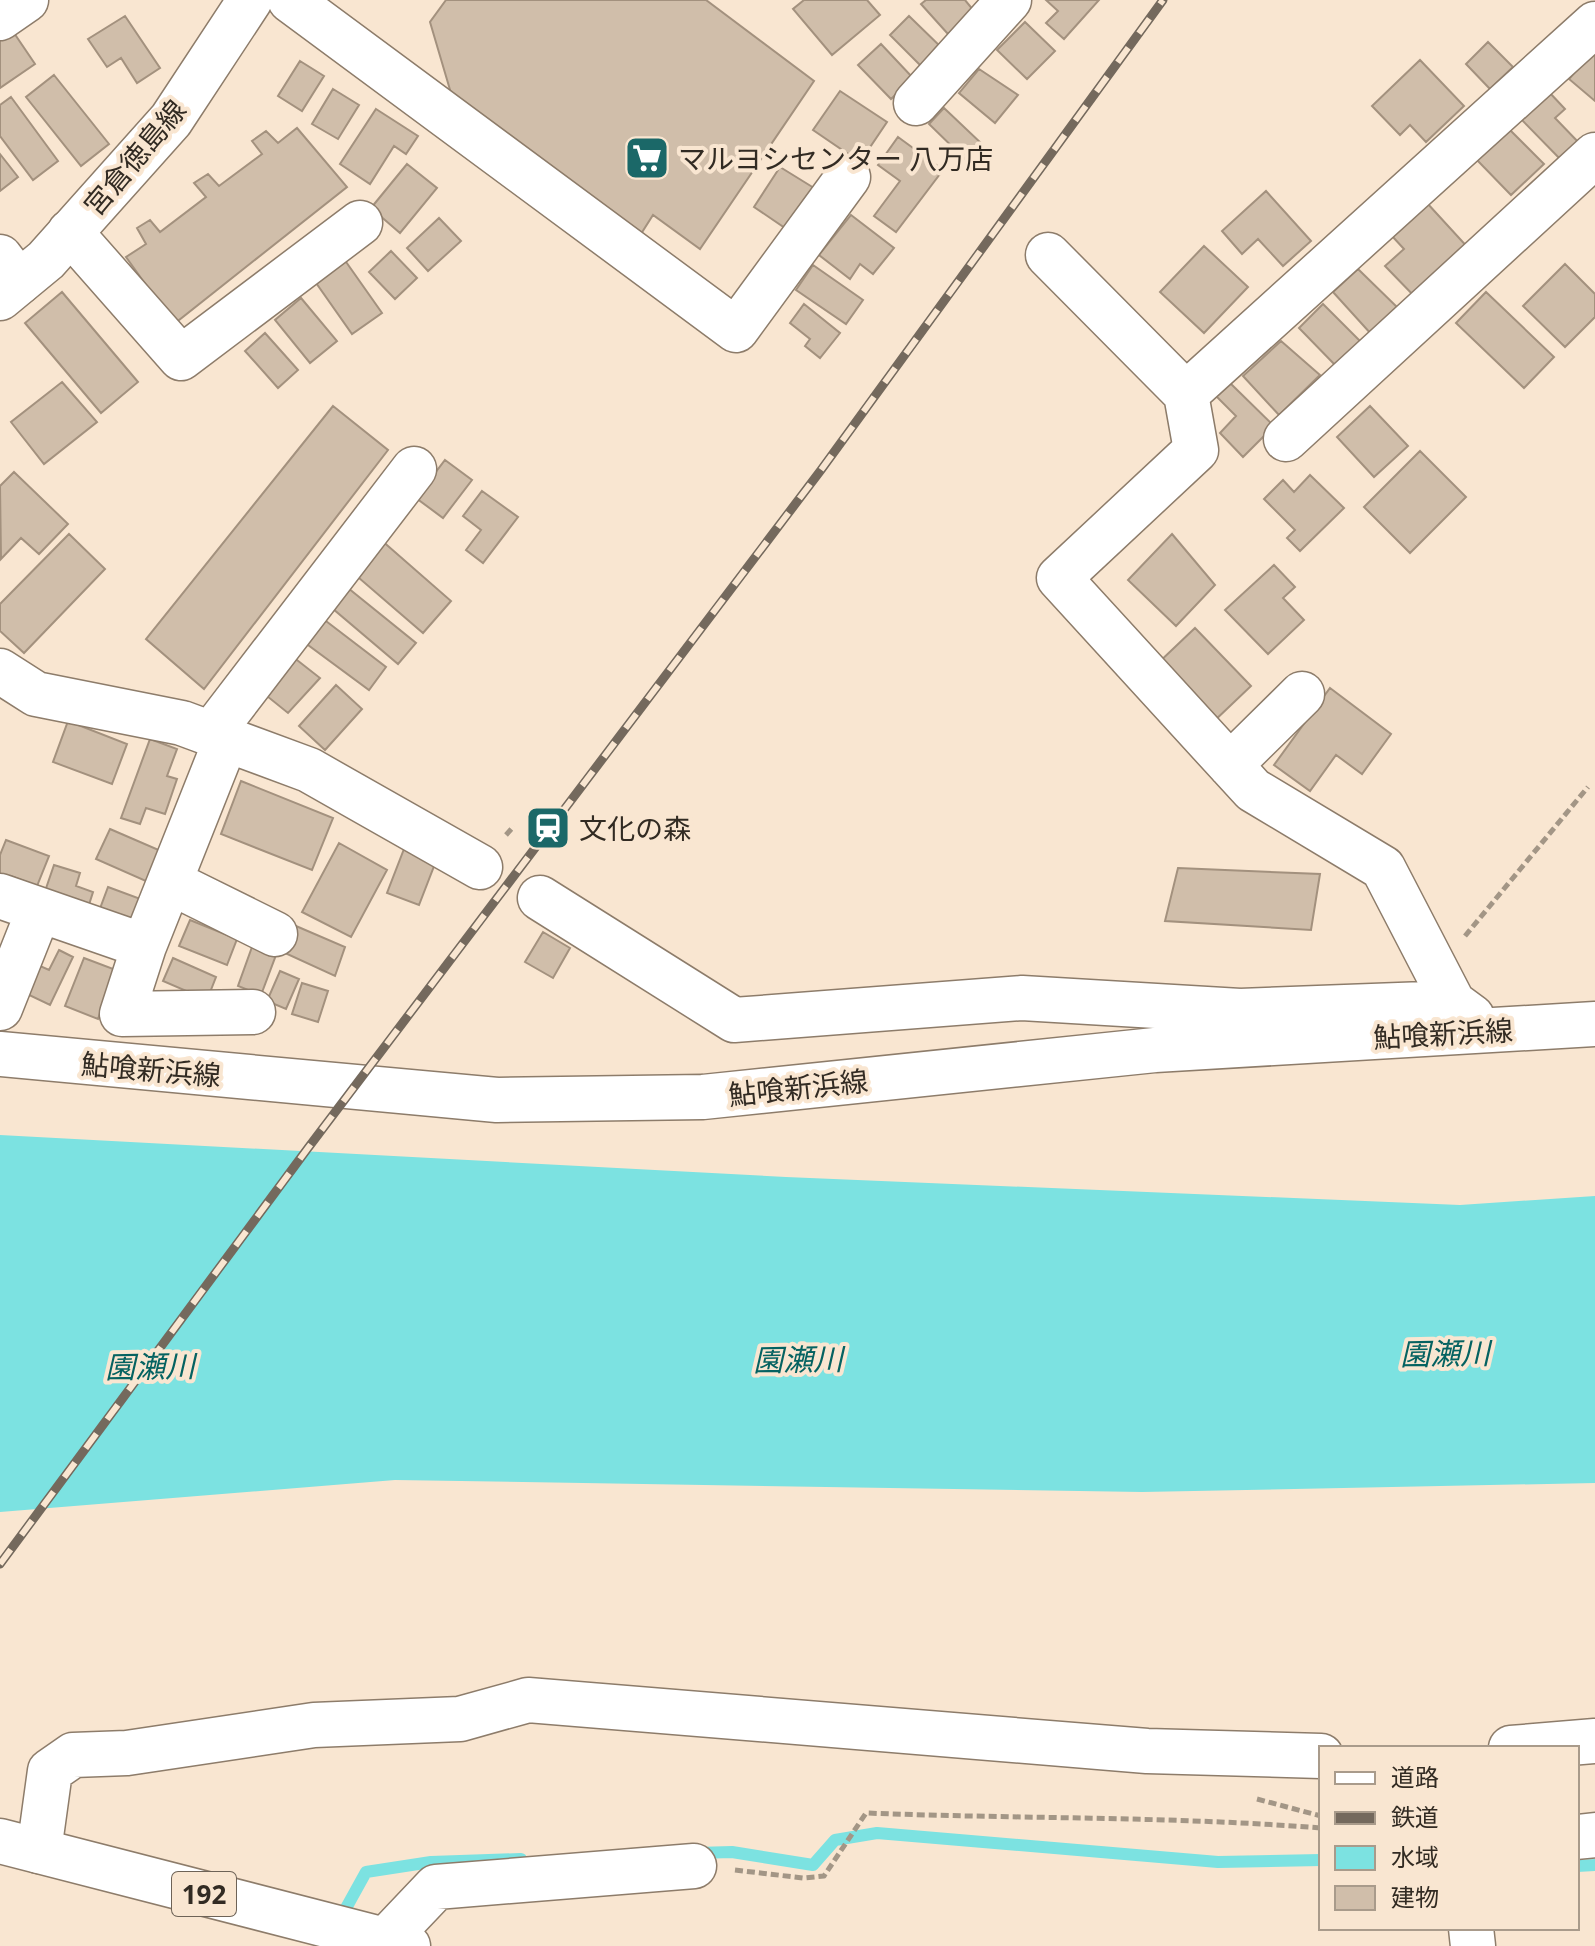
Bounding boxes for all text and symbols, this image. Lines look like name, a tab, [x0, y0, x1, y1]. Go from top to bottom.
street label: 宮倉徳島線	[74, 91, 194, 223]
supermarket icon: マルヨシセンター 八万店	[623, 134, 671, 182]
place label: マルヨシセンター 八万店	[678, 139, 993, 177]
station icon: 文化の森	[524, 804, 572, 852]
place label: 文化の森	[579, 809, 691, 847]
street label: 鮎喰新浜線	[1372, 1010, 1514, 1056]
street label: 鮎喰新浜線	[80, 1044, 222, 1094]
street label: 鮎喰新浜線	[726, 1061, 870, 1113]
water label: 園瀬川	[1400, 1332, 1493, 1374]
water label: 園瀬川	[753, 1338, 846, 1380]
water label: 園瀬川	[105, 1345, 198, 1387]
legend	[1319, 1746, 1579, 1930]
text: 道路	[1391, 1760, 1439, 1793]
text: 鉄道	[1391, 1800, 1439, 1833]
text: 水域	[1391, 1840, 1439, 1873]
road number: 192	[172, 1872, 236, 1916]
text: 建物	[1391, 1880, 1439, 1913]

